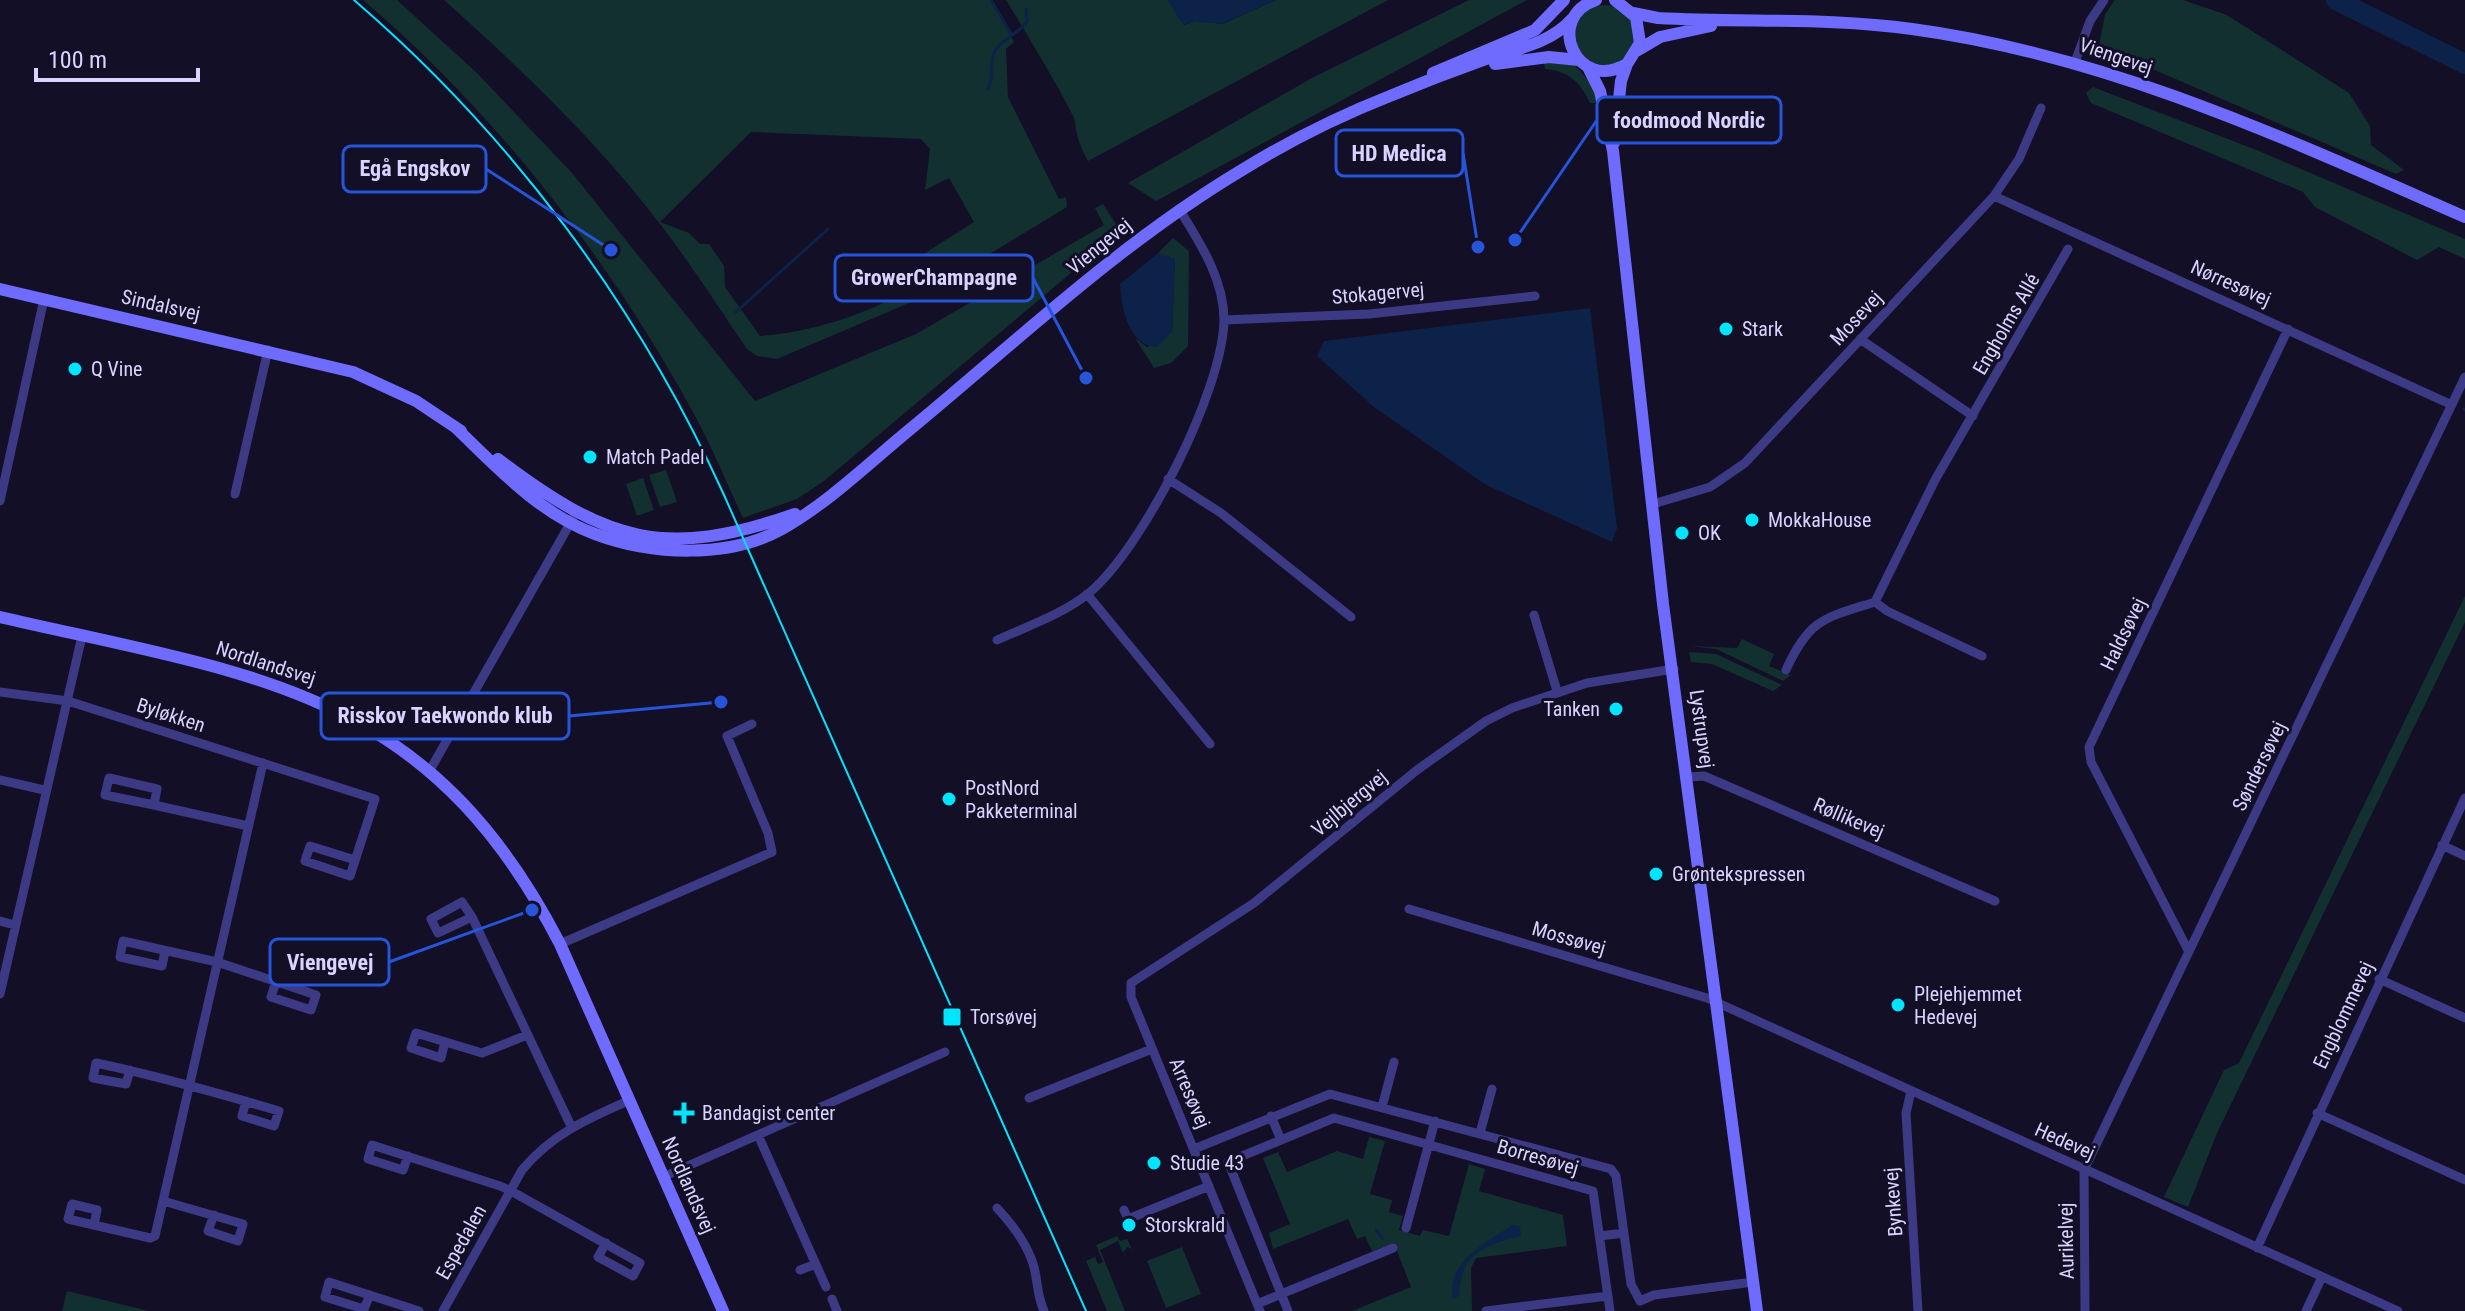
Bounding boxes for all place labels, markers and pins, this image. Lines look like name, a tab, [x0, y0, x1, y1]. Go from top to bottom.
callout: foodmood Nordic	[1597, 97, 1781, 143]
callout: HD Medica	[1336, 130, 1463, 176]
callout: Egå Engskov	[343, 146, 486, 192]
callout: GrowerChampagne	[835, 255, 1033, 301]
place label: Stark	[1742, 317, 1783, 341]
marker: Stark	[1717, 320, 1735, 338]
place label: Q Vine	[91, 357, 142, 381]
marker: Q Vine	[66, 360, 84, 378]
place label: Match Padel	[606, 445, 705, 469]
marker: Match Padel	[581, 448, 599, 466]
place label: MokkaHouse	[1768, 508, 1871, 532]
marker: MokkaHouse	[1743, 511, 1761, 529]
place label: OK	[1698, 521, 1721, 545]
marker: OK	[1673, 524, 1691, 542]
callout: Risskov Taekwondo klub	[321, 693, 569, 739]
place label: Tanken	[1544, 697, 1600, 721]
marker: Tanken	[1607, 700, 1625, 718]
place label: PostNord Pakketerminal	[965, 776, 1078, 823]
marker: PostNord Pakketerminal	[940, 790, 958, 808]
place label: Grøntekspressen	[1672, 862, 1805, 886]
marker: Grøntekspressen	[1647, 865, 1665, 883]
callout: Viengevej	[270, 939, 389, 985]
place label: Plejehjemmet Hedevej	[1914, 982, 2022, 1029]
marker: Plejehjemmet Hedevej	[1889, 996, 1907, 1014]
place label: Torsøvej	[970, 1005, 1037, 1029]
marker: Torsøvej	[941, 1006, 963, 1028]
place label: Bandagist center	[702, 1101, 835, 1125]
marker: Bandagist center	[673, 1102, 695, 1124]
place label: Studie 43	[1170, 1151, 1244, 1175]
marker: Studie 43	[1145, 1154, 1163, 1172]
place label: Storskrald	[1145, 1213, 1225, 1237]
marker: Storskrald	[1120, 1216, 1138, 1234]

